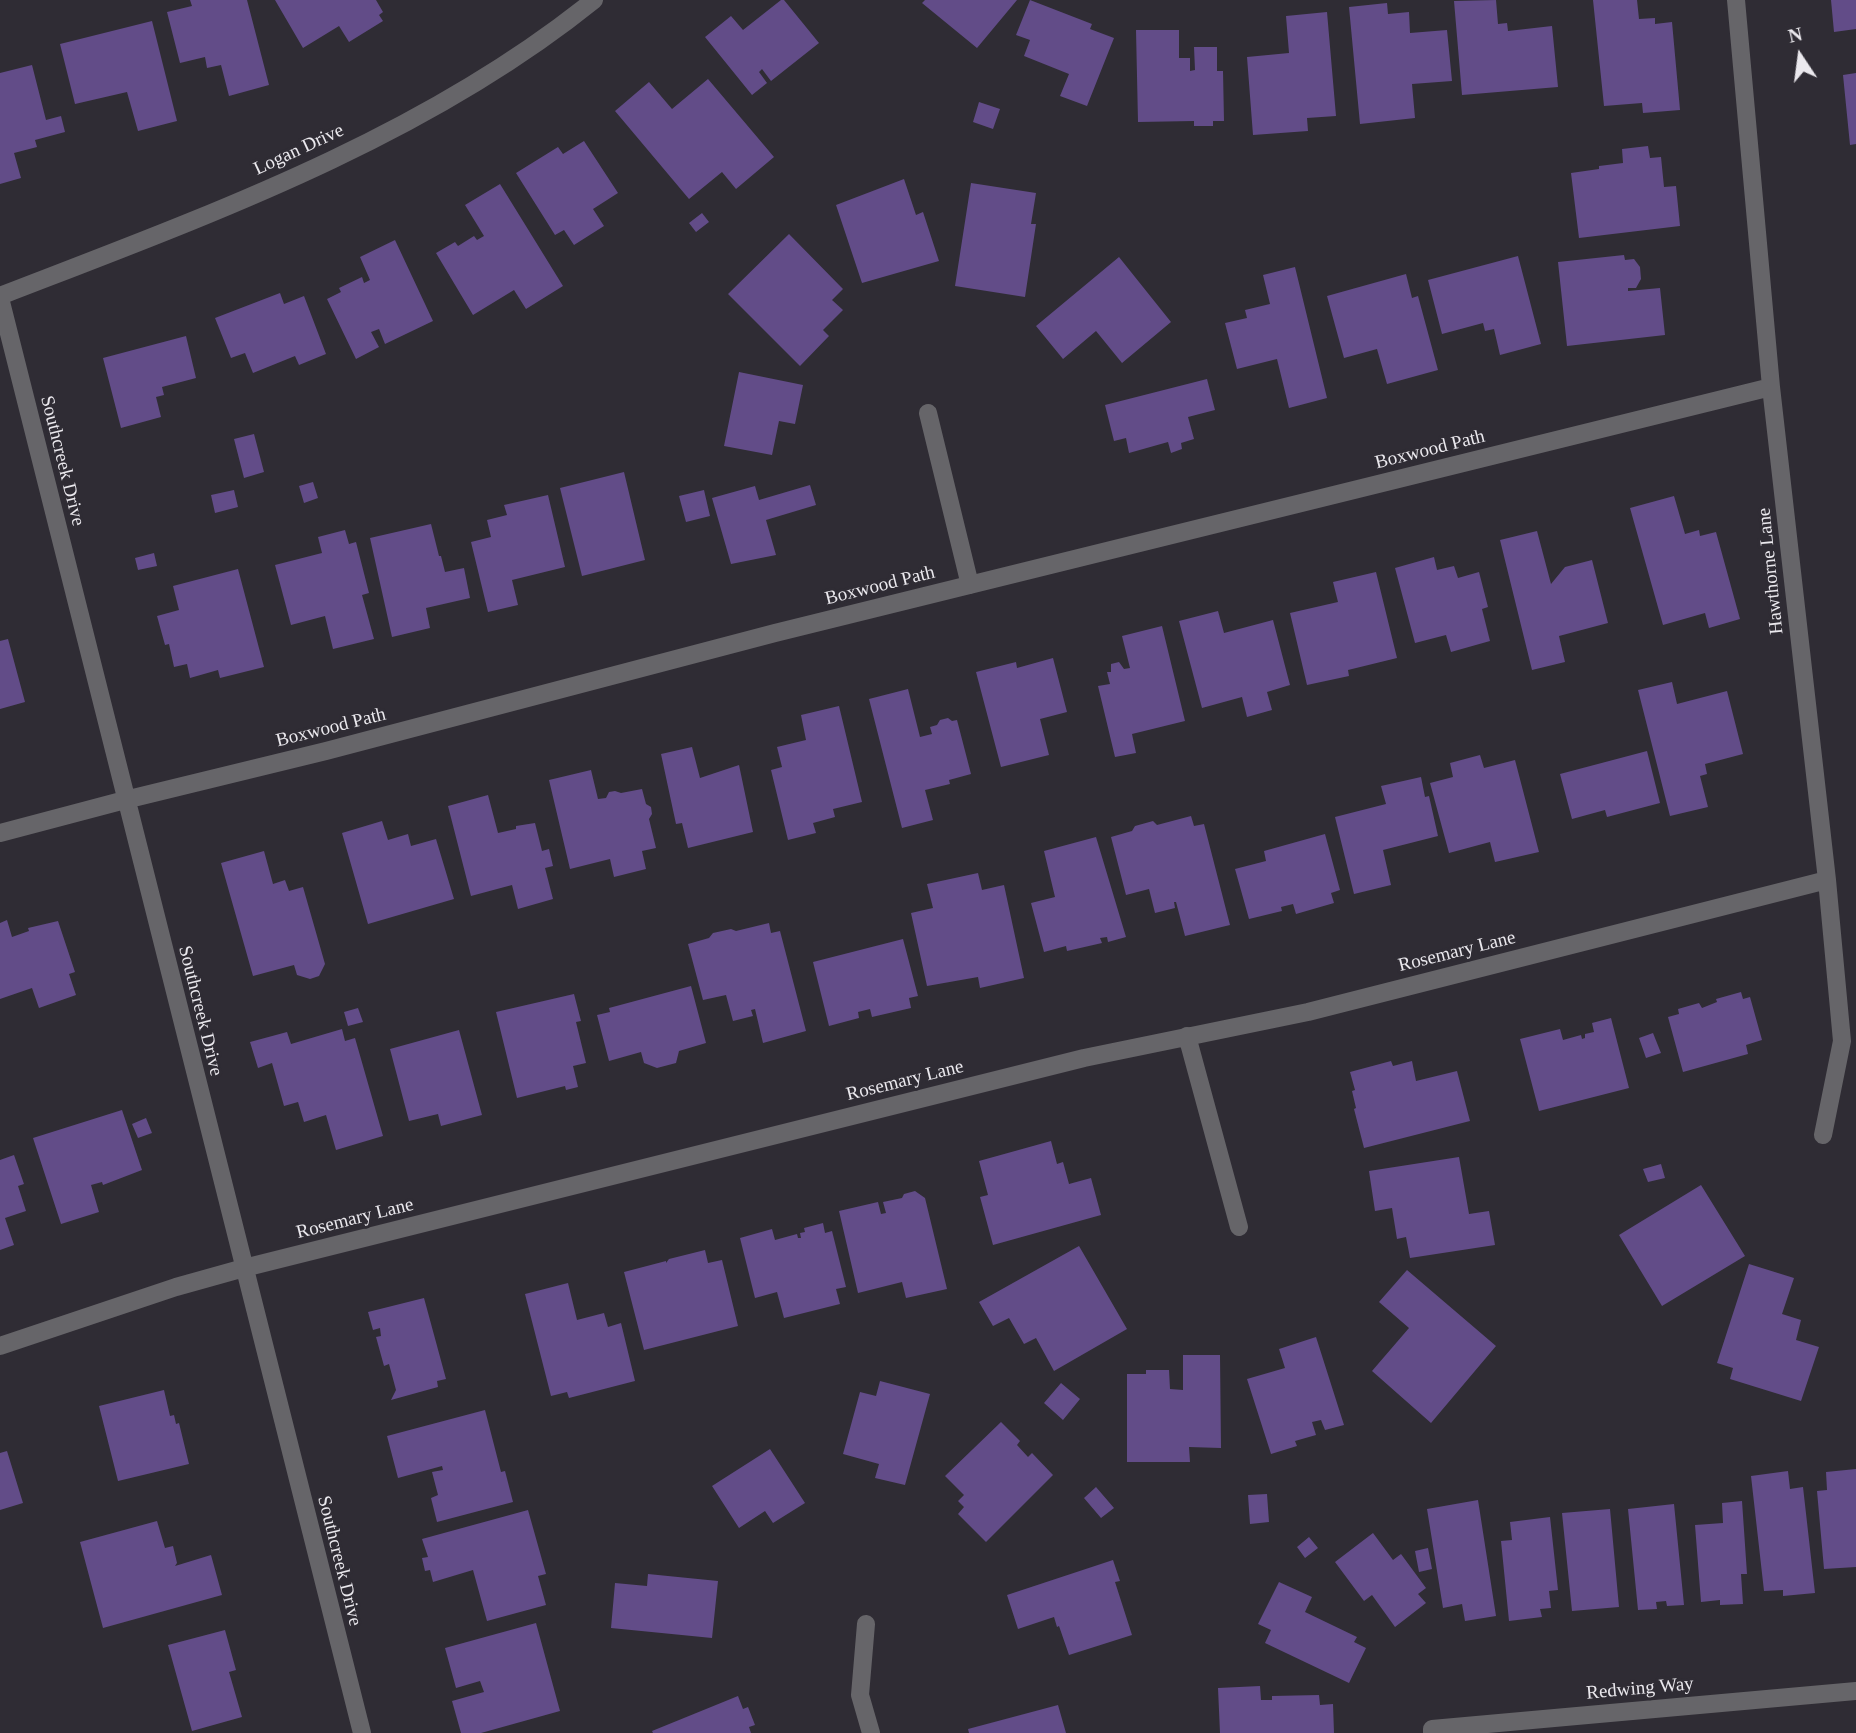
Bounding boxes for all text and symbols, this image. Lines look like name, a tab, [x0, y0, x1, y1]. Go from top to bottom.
north arrow	[1765, 21, 1835, 91]
text: N	[1786, 23, 1804, 47]
street label: Logan Drive	[250, 119, 348, 181]
street label: Southcreek Drive	[35, 393, 89, 529]
street label: Boxwood Path	[1373, 425, 1487, 475]
street label: Hawthorne Lane	[1753, 507, 1789, 635]
street label: Boxwood Path	[823, 561, 937, 611]
street label: Boxwood Path	[274, 703, 388, 753]
street label: Rosemary Lane	[1396, 926, 1518, 978]
street label: Southcreek Drive	[173, 943, 227, 1079]
street label: Rosemary Lane	[844, 1055, 966, 1107]
street label: Rosemary Lane	[294, 1193, 416, 1245]
street label: Southcreek Drive	[312, 1493, 366, 1629]
street label: Redwing Way	[1585, 1673, 1695, 1705]

